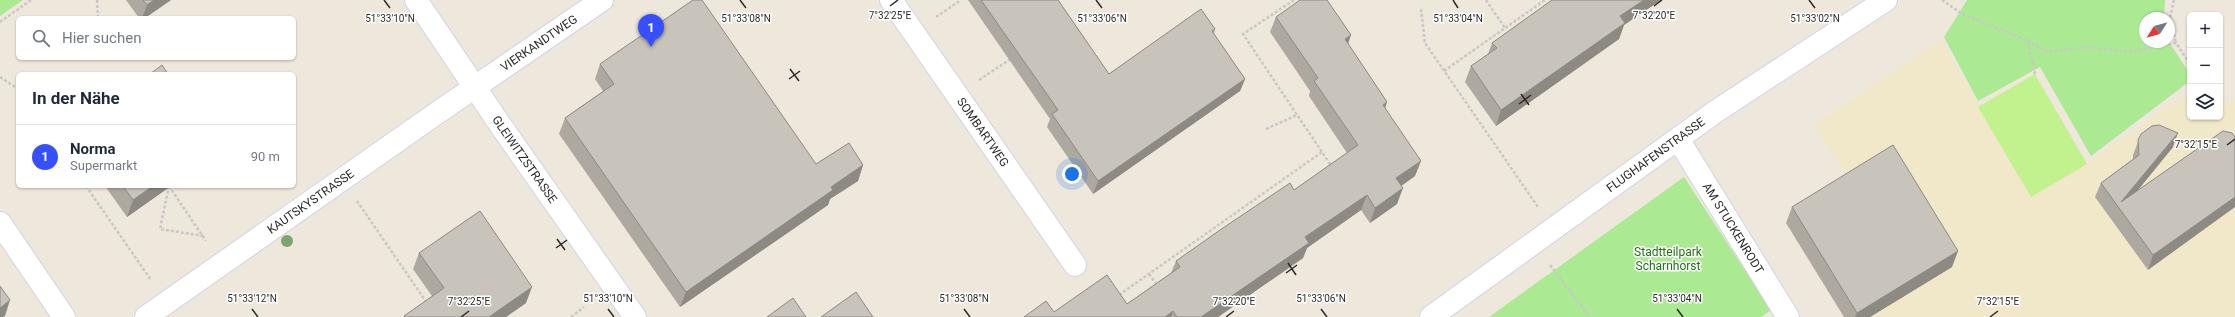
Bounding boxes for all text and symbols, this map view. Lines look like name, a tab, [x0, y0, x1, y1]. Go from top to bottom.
text: 7°32'25"E	[869, 10, 912, 21]
text: 7°32'20"E	[1633, 10, 1676, 21]
street label: VIERKANDTWEG	[498, 12, 580, 74]
north arrow	[2139, 12, 2175, 48]
map controls	[2187, 12, 2223, 120]
button: +	[2187, 12, 2223, 48]
text: 51°33'10"N	[365, 13, 415, 24]
text: 51°33'08"N	[721, 13, 771, 24]
text: 51°33'06"N	[1077, 13, 1127, 24]
text: 51°33'04"N	[1433, 13, 1483, 24]
text: 51°33'02"N	[1790, 13, 1840, 24]
pin: 1	[638, 14, 664, 47]
search box	[16, 16, 296, 60]
icon: search	[30, 27, 52, 49]
text: Hier suchen	[62, 29, 141, 47]
button: −	[2187, 48, 2223, 84]
button: layers	[2187, 84, 2223, 120]
text: In der Nähe	[32, 88, 120, 108]
street label: SOMBARTWEG	[954, 95, 1012, 170]
street label: GLEIWITZSTRASSE	[489, 113, 560, 206]
street label: FLUGHAFENSTRASSE	[1604, 115, 1708, 195]
text: 7°32'15"E	[2175, 139, 2218, 150]
text: Norma	[70, 140, 116, 158]
text: 1	[41, 149, 49, 164]
text: 90 m	[251, 149, 280, 164]
text: Supermarkt	[70, 158, 137, 173]
your location	[1062, 164, 1082, 184]
street label: KAUTSKYSTRASSE	[265, 166, 357, 237]
street label: AM STUCKENRODT	[1700, 180, 1767, 277]
park label: Stadtteilpark Scharnhorst	[1634, 245, 1703, 273]
text: 51°33'12"N	[227, 293, 277, 304]
text: 51°33'10"N	[583, 293, 633, 304]
text: 51°33'08"N	[939, 293, 989, 304]
text: 51°33'06"N	[1296, 293, 1346, 304]
text: 51°33'04"N	[1652, 293, 1702, 304]
text: 7°32'25"E	[448, 296, 491, 307]
text: 7°32'20"E	[1213, 296, 1256, 307]
text: 7°32'15"E	[1977, 296, 2020, 307]

